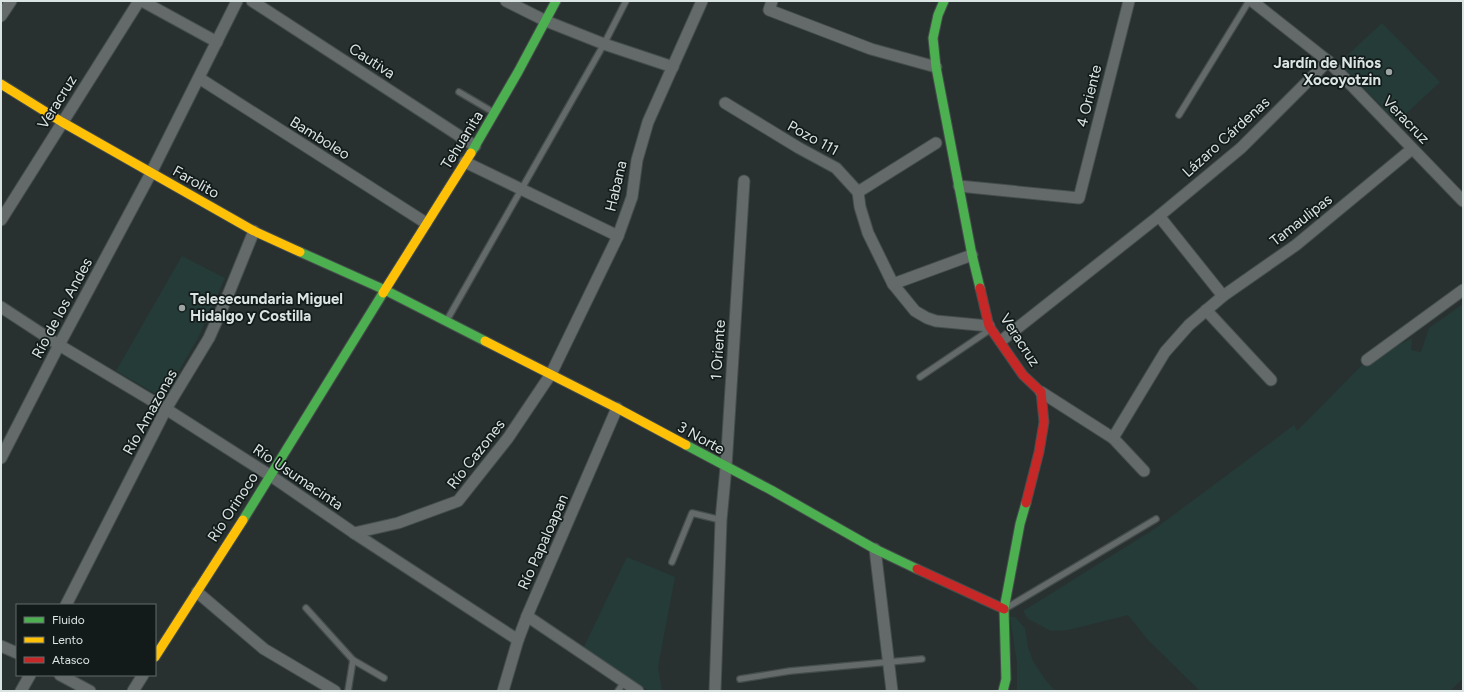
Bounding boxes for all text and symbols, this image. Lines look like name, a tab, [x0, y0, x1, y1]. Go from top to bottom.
street label: Cautiva	[346, 39, 398, 83]
place label: Jardín de Niños Xocoyotzin	[1274, 54, 1381, 89]
street label: 4 Oriente	[1073, 63, 1105, 129]
marker: Jardín de Niños Xocoyotzin	[1384, 67, 1394, 77]
street label: Veracruz	[34, 72, 80, 132]
street label: Veracruz	[1379, 92, 1433, 148]
street label: Lázaro Cárdenas	[1179, 93, 1273, 181]
street label: Tehuanita	[437, 108, 487, 172]
street label: Bamboleo	[287, 113, 354, 164]
street label: Pozo 111	[784, 117, 842, 159]
street label: Habana	[601, 159, 631, 213]
street label: Farolito	[170, 162, 223, 202]
street label: Tamaulipas	[1266, 190, 1336, 250]
street label: Río de los Andes	[28, 255, 96, 361]
place label: Telesecundaria Miguel Hidalgo y Costilla	[190, 290, 343, 325]
marker: Telesecundaria Miguel Hidalgo y Costilla	[177, 303, 187, 313]
street label: Veracruz	[996, 310, 1044, 370]
street label: 1 Oriente	[707, 319, 729, 381]
street label: Río Amazonas	[119, 366, 181, 458]
street label: Río Cazones	[443, 416, 509, 492]
street label: 3 Norte	[674, 418, 728, 458]
street label: Río Usumacinta	[249, 440, 347, 514]
street label: Río Orinoco	[204, 469, 262, 545]
street label: Río Papaloapan	[514, 492, 572, 592]
legend	[16, 604, 156, 676]
text: Fluido	[52, 613, 85, 627]
text: Lento	[52, 633, 83, 647]
text: Atasco	[52, 653, 90, 667]

